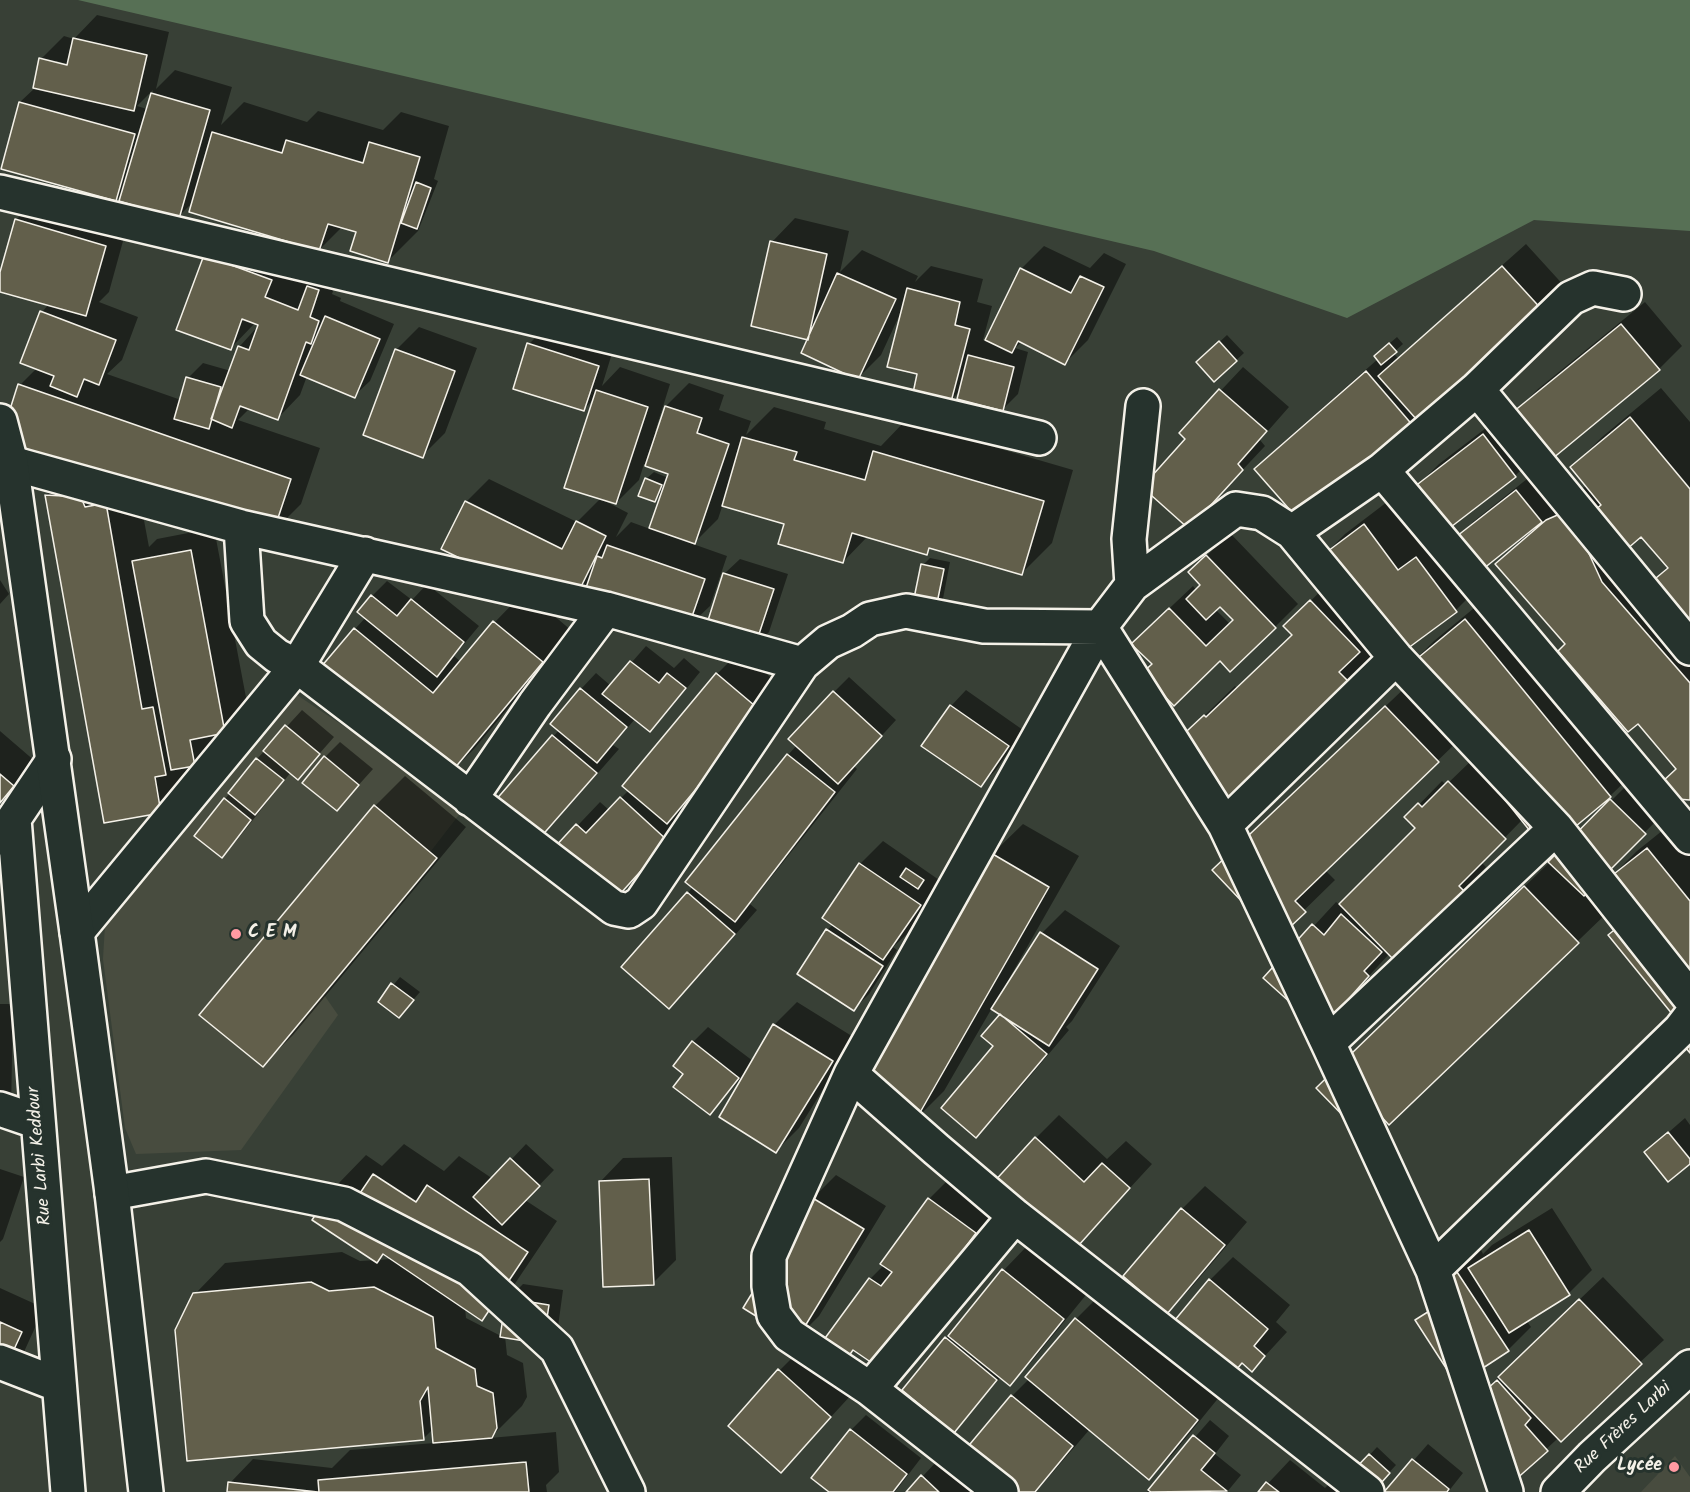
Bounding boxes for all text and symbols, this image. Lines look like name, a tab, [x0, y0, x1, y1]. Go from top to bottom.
place label: C E M	[248, 923, 296, 945]
marker: C E M	[229, 927, 243, 941]
street label: Rue Larbi Keddour	[24, 1086, 58, 1226]
street label: Rue Frères Larbi	[1571, 1379, 1677, 1479]
place label: Lycée	[1617, 1456, 1662, 1478]
marker: Lycée	[1667, 1460, 1681, 1474]

